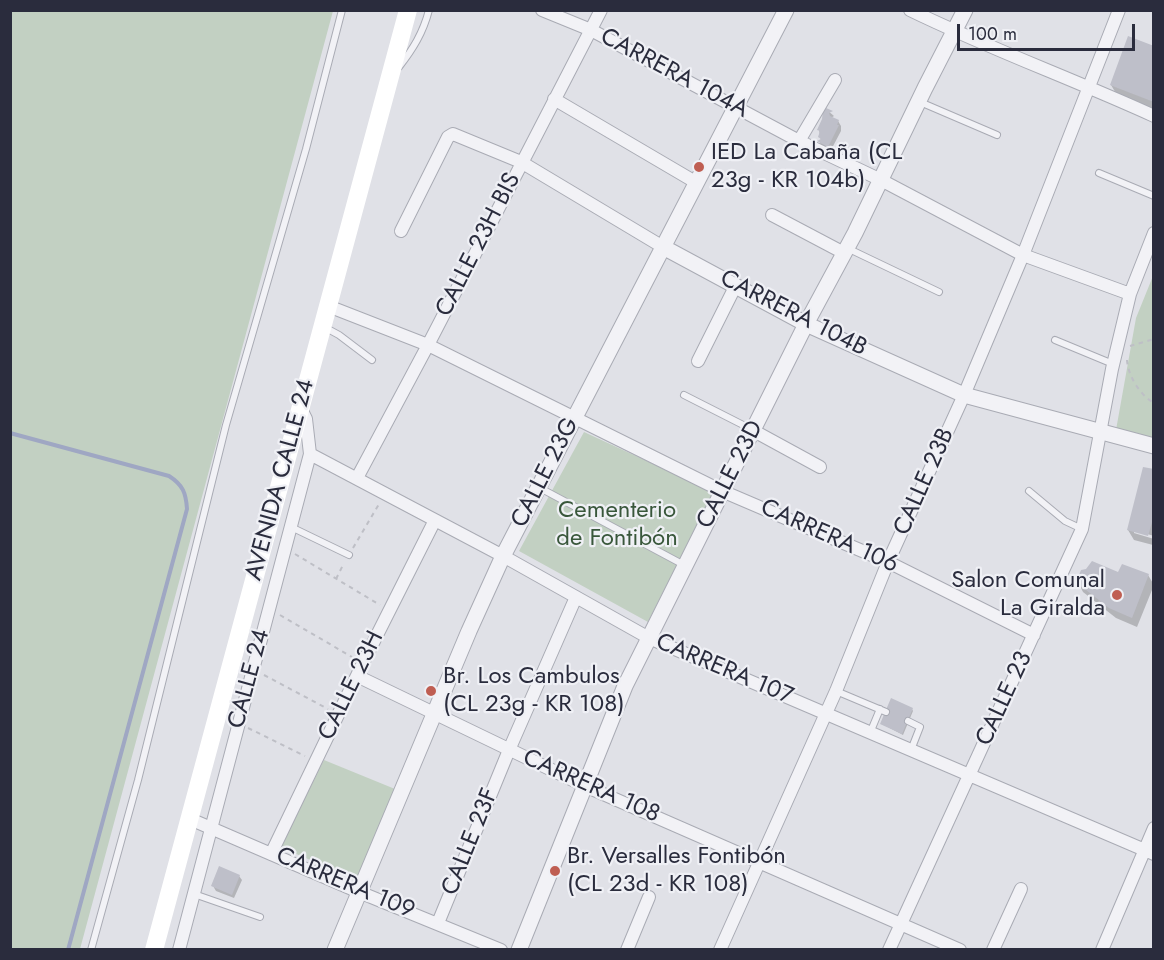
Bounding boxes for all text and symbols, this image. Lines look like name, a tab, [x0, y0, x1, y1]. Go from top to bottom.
scale bar	[960, 12, 1138, 50]
text: 100 m	[968, 21, 1017, 47]
street label: CARRERA 104A	[595, 23, 753, 125]
place label: IED La Cabaña (CL 23g - KR 104b)	[711, 139, 902, 195]
marker: IED La Cabaña (CL 23g - KR 104b)	[692, 160, 706, 174]
street label: CALLE 23H BIS	[430, 168, 528, 322]
street label: CARRERA 104B	[715, 265, 871, 363]
street label: AVENIDA CALLE 24	[240, 376, 322, 584]
street label: CALLE 23G	[506, 413, 586, 533]
street label: CALLE 23D	[692, 416, 770, 534]
street label: CALLE 23B	[889, 424, 961, 540]
street label: CARRERA 106	[756, 494, 902, 580]
park label: Cementerio de Fontibón	[556, 497, 678, 553]
place label: Salon Comunal La Giralda	[951, 567, 1105, 623]
marker: Salon Comunal La Giralda	[1110, 588, 1124, 602]
street label: CALLE 24	[223, 626, 277, 732]
street label: CALLE 23H	[313, 627, 391, 745]
street label: CARRERA 107	[651, 628, 797, 712]
street label: CALLE 23	[971, 647, 1039, 751]
place label: Br. Los Cambulos (CL 23g - KR 108)	[443, 663, 625, 719]
marker: Br. Los Cambulos (CL 23g - KR 108)	[424, 684, 438, 698]
street label: CARRERA 108	[518, 744, 664, 830]
street label: CALLE 23F	[437, 784, 505, 900]
street label: CARRERA 109	[271, 842, 419, 926]
place label: Br. Versalles Fontibón (CL 23d - KR 108)	[567, 843, 786, 899]
marker: Br. Versalles Fontibón (CL 23d - KR 108)	[548, 864, 562, 878]

